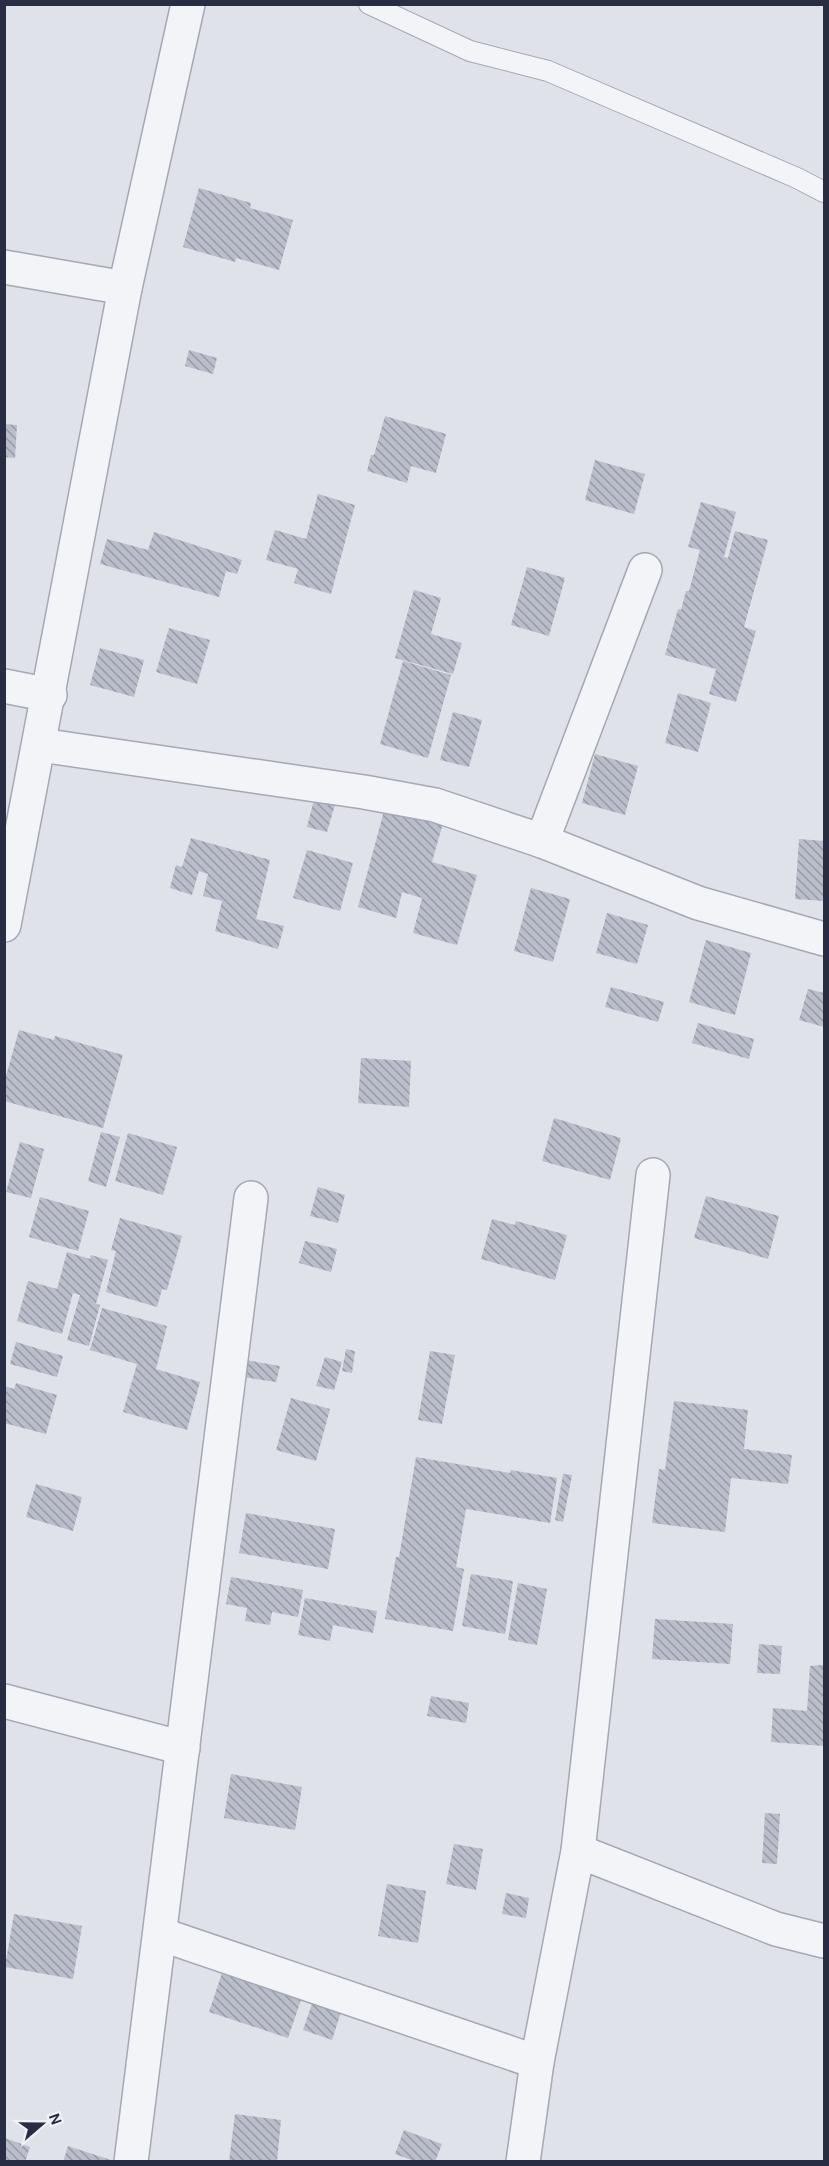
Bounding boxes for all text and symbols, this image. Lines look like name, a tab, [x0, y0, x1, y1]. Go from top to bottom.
north arrow	[12, 2094, 72, 2154]
text: N	[45, 2110, 67, 2128]

